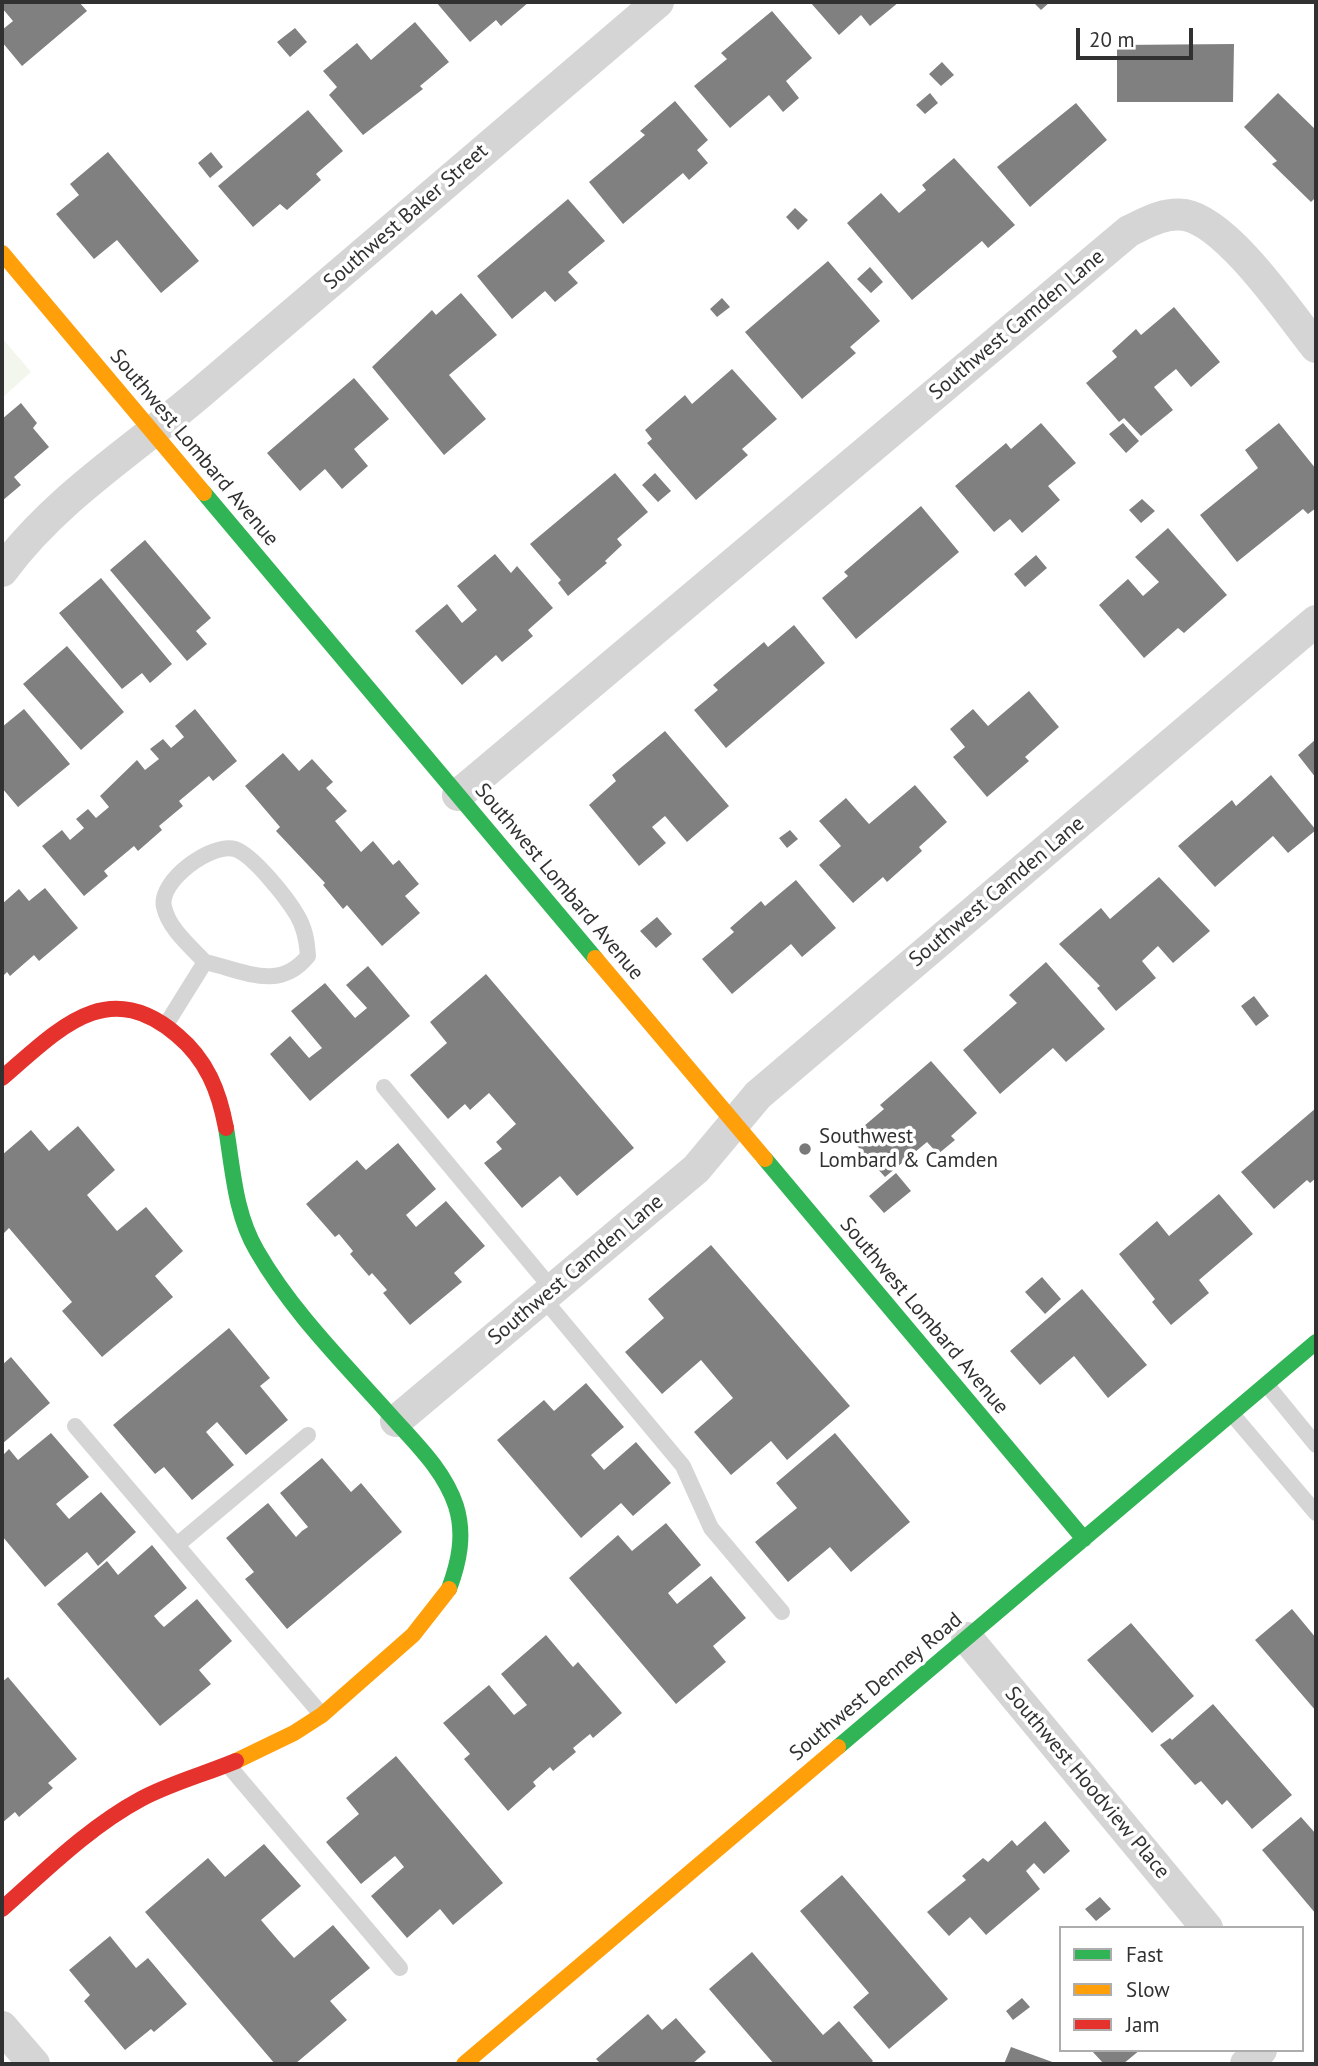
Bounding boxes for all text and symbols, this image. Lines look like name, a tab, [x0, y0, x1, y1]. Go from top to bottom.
scale bar	[1080, 14, 1197, 58]
text: 20 m	[1089, 26, 1135, 53]
street label: Southwest Baker Street	[319, 139, 493, 295]
street label: Southwest Camden Lane	[924, 244, 1110, 406]
street label: Southwest Lombard Avenue	[104, 344, 284, 552]
street label: Southwest Lombard Avenue	[469, 778, 649, 986]
street label: Southwest Camden Lane	[904, 811, 1090, 973]
place label: Southwest Lombard & Camden	[819, 1124, 998, 1174]
marker: Southwest Lombard & Camden	[797, 1141, 813, 1157]
street label: Southwest Camden Lane	[483, 1189, 669, 1351]
street label: Southwest Lombard Avenue	[834, 1212, 1014, 1420]
street label: Southwest Denney Road	[785, 1608, 967, 1766]
street label: Southwest Hoodview Place	[999, 1682, 1175, 1884]
legend	[1059, 1926, 1304, 2052]
text: Fast	[1126, 1941, 1163, 1968]
text: Slow	[1126, 1976, 1170, 2003]
text: Jam	[1126, 2011, 1160, 2038]

